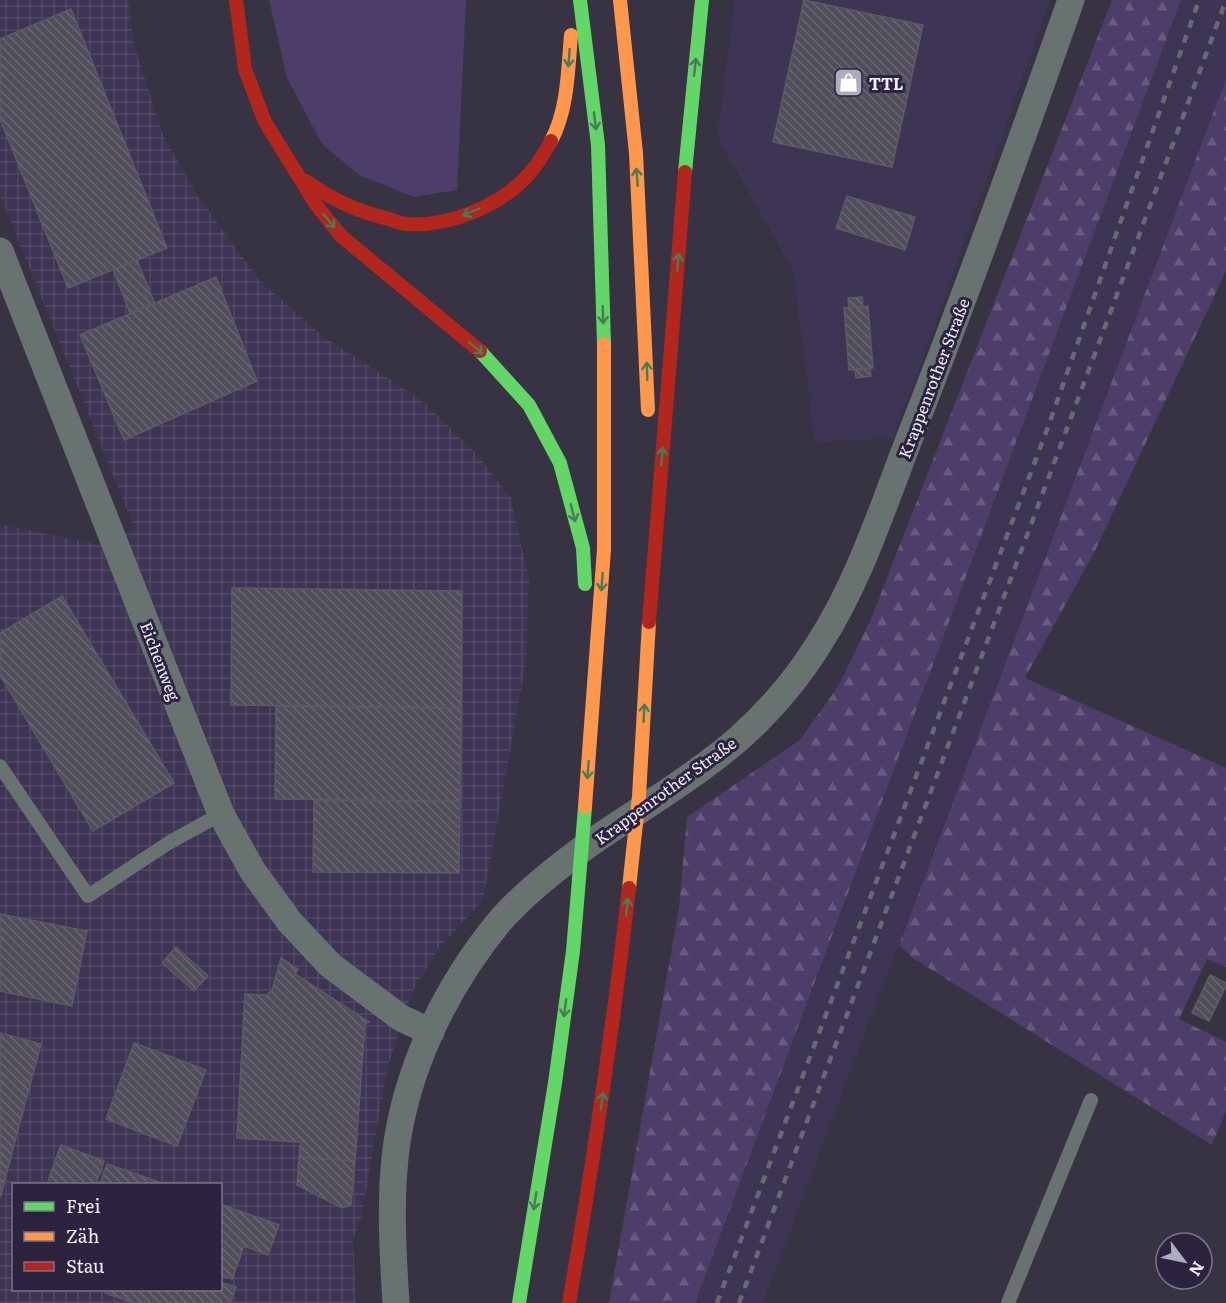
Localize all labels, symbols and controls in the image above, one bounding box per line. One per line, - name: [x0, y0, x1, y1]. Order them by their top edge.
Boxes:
- one-way arrow: [563, 48, 574, 68]
- one-way arrow: [690, 58, 701, 78]
- shop icon: TTL: [832, 67, 864, 99]
- place label: TTL: [869, 71, 903, 95]
- one-way arrow: [590, 110, 601, 130]
- one-way arrow: [632, 167, 643, 187]
- one-way arrow: [462, 207, 481, 218]
- one-way arrow: [322, 213, 335, 229]
- one-way arrow: [673, 252, 684, 272]
- street label: Krappenrother Straße: [891, 295, 975, 461]
- one-way arrow: [598, 305, 609, 325]
- one-way arrow: [468, 342, 484, 355]
- one-way arrow: [641, 362, 652, 382]
- one-way arrow: [657, 446, 668, 466]
- one-way arrow: [568, 503, 580, 522]
- one-way arrow: [596, 571, 607, 591]
- street label: Eichenweg: [135, 618, 187, 704]
- one-way arrow: [638, 704, 649, 724]
- street label: Krappenrother Straße: [589, 730, 741, 850]
- one-way arrow: [582, 759, 593, 779]
- one-way arrow: [621, 898, 632, 918]
- one-way arrow: [559, 998, 570, 1018]
- one-way arrow: [596, 1091, 607, 1111]
- legend: [12, 1183, 222, 1291]
- one-way arrow: [530, 1191, 541, 1211]
- text: Frei: [66, 1192, 100, 1219]
- text: Zäh: [66, 1222, 100, 1249]
- north arrow: [1154, 1231, 1214, 1291]
- text: Stau: [66, 1252, 104, 1279]
- text: N: [1184, 1257, 1211, 1282]

